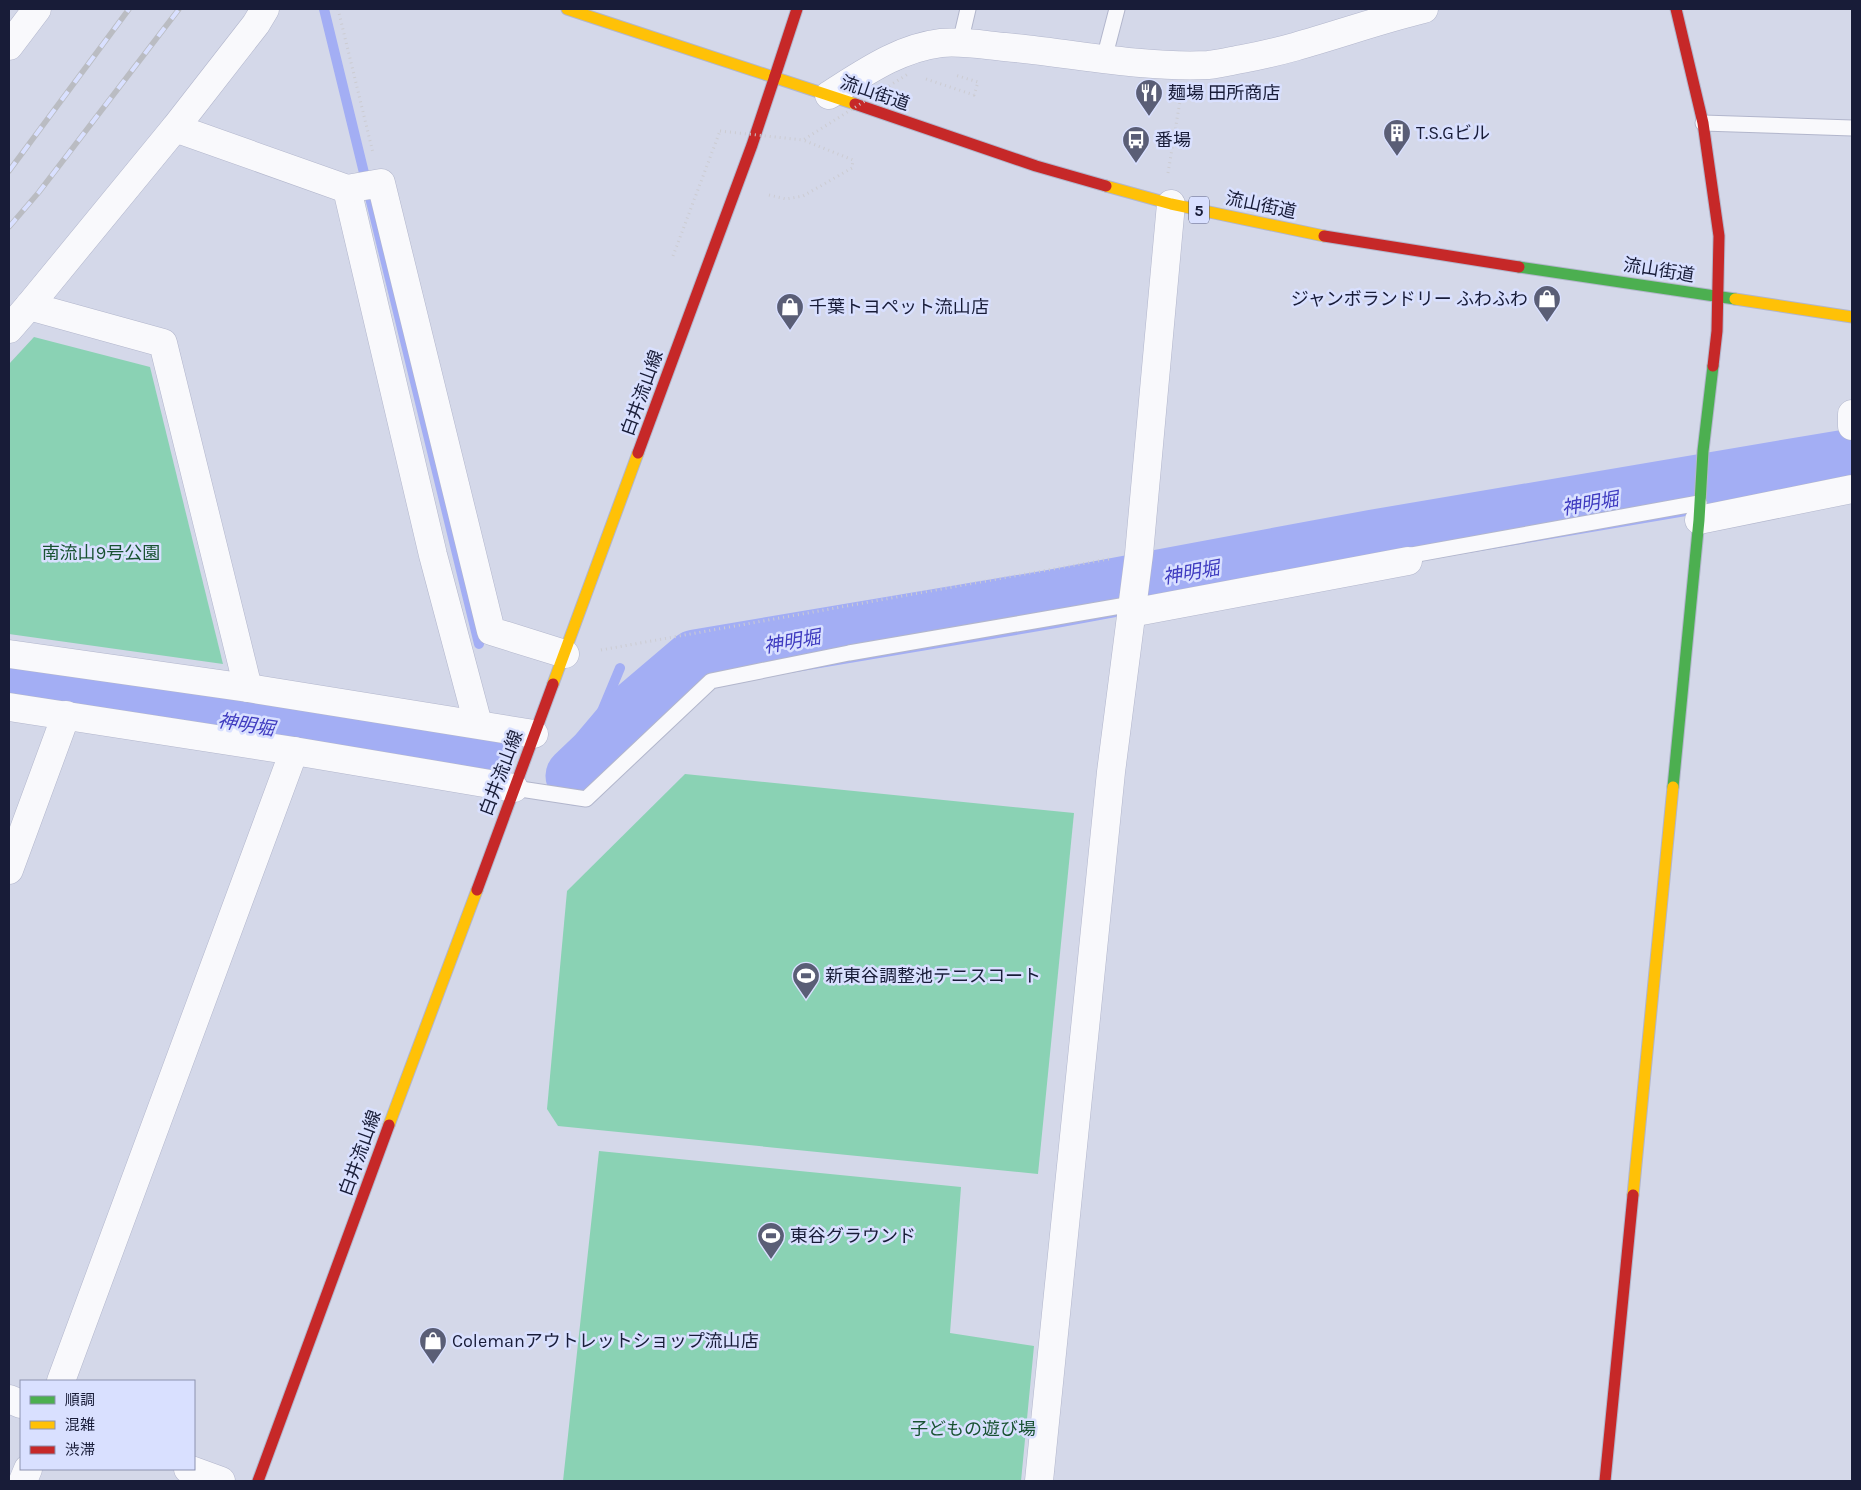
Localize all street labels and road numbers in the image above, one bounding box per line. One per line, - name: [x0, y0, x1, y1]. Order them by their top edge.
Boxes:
- street label: 流山街道: [837, 71, 913, 115]
- street label: 流山街道: [1223, 187, 1299, 223]
- road number: 5: [1189, 196, 1209, 224]
- street label: 流山街道: [1622, 254, 1696, 286]
- street label: 白井流山線: [616, 347, 668, 439]
- street label: 白井流山線: [475, 727, 527, 819]
- street label: 白井流山線: [334, 1107, 386, 1199]

